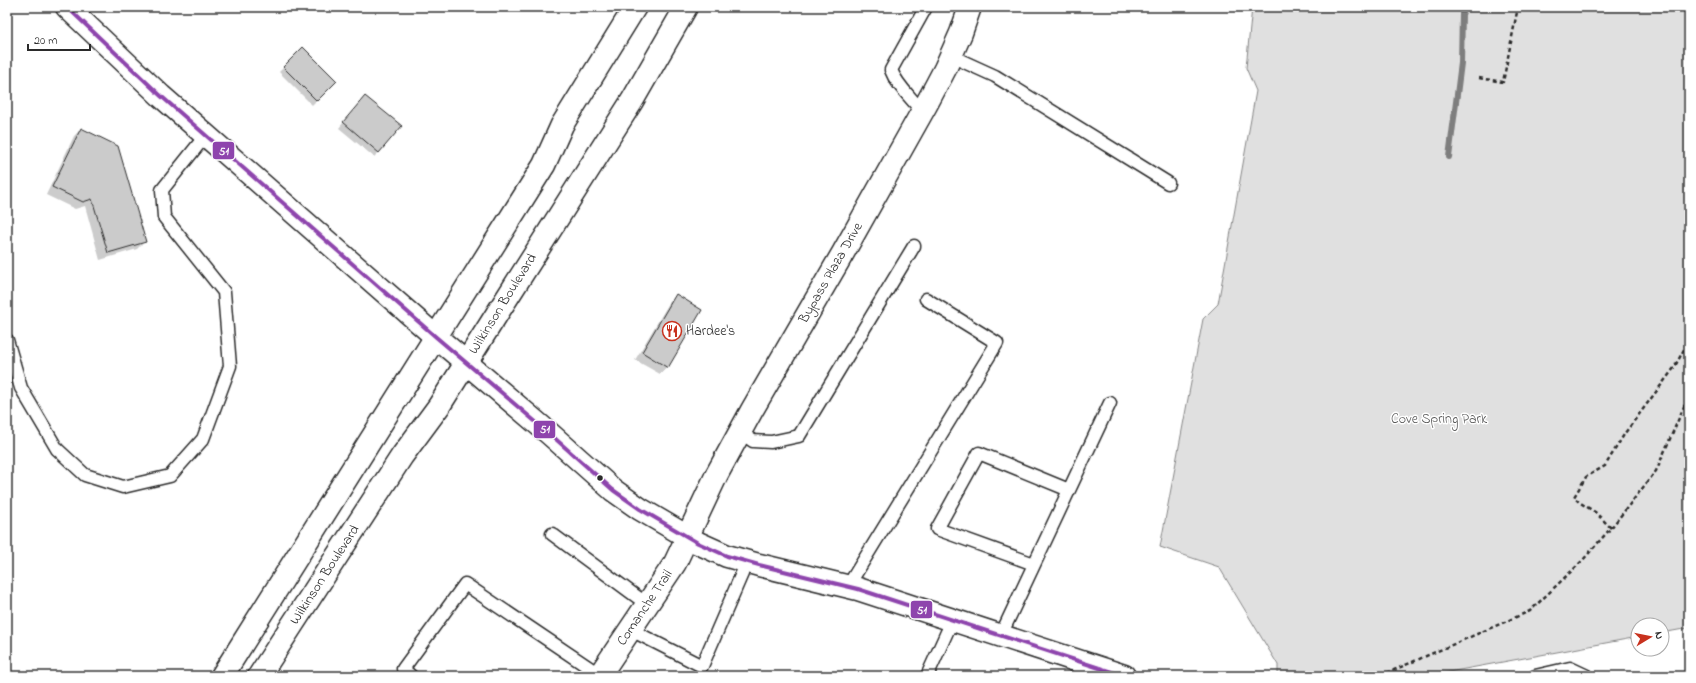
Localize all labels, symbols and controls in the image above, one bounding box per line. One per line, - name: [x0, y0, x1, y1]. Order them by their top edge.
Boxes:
- scale bar: [28, 26, 90, 52]
- text: 20 m: [34, 32, 57, 50]
- line badge: 51: [212, 141, 235, 160]
- text: 51: [219, 144, 229, 160]
- street label: Bypass Plaza Drive: [793, 218, 870, 329]
- street label: Wilkinson Boulevard: [464, 249, 543, 358]
- restaurant icon: Hardee's: [661, 320, 683, 342]
- place label: Hardee's: [686, 321, 735, 342]
- park label: Cove Spring Park: [1391, 409, 1488, 431]
- line badge: 51: [533, 420, 556, 439]
- text: 51: [540, 422, 550, 438]
- unlabelled marker: [595, 473, 605, 483]
- street label: Wilkinson Boulevard: [285, 521, 365, 629]
- street label: Comanche Trail: [612, 566, 678, 650]
- line badge: 51: [910, 600, 933, 619]
- text: 51: [917, 603, 927, 619]
- north arrow: [1630, 617, 1670, 657]
- text: N: [1650, 630, 1667, 640]

